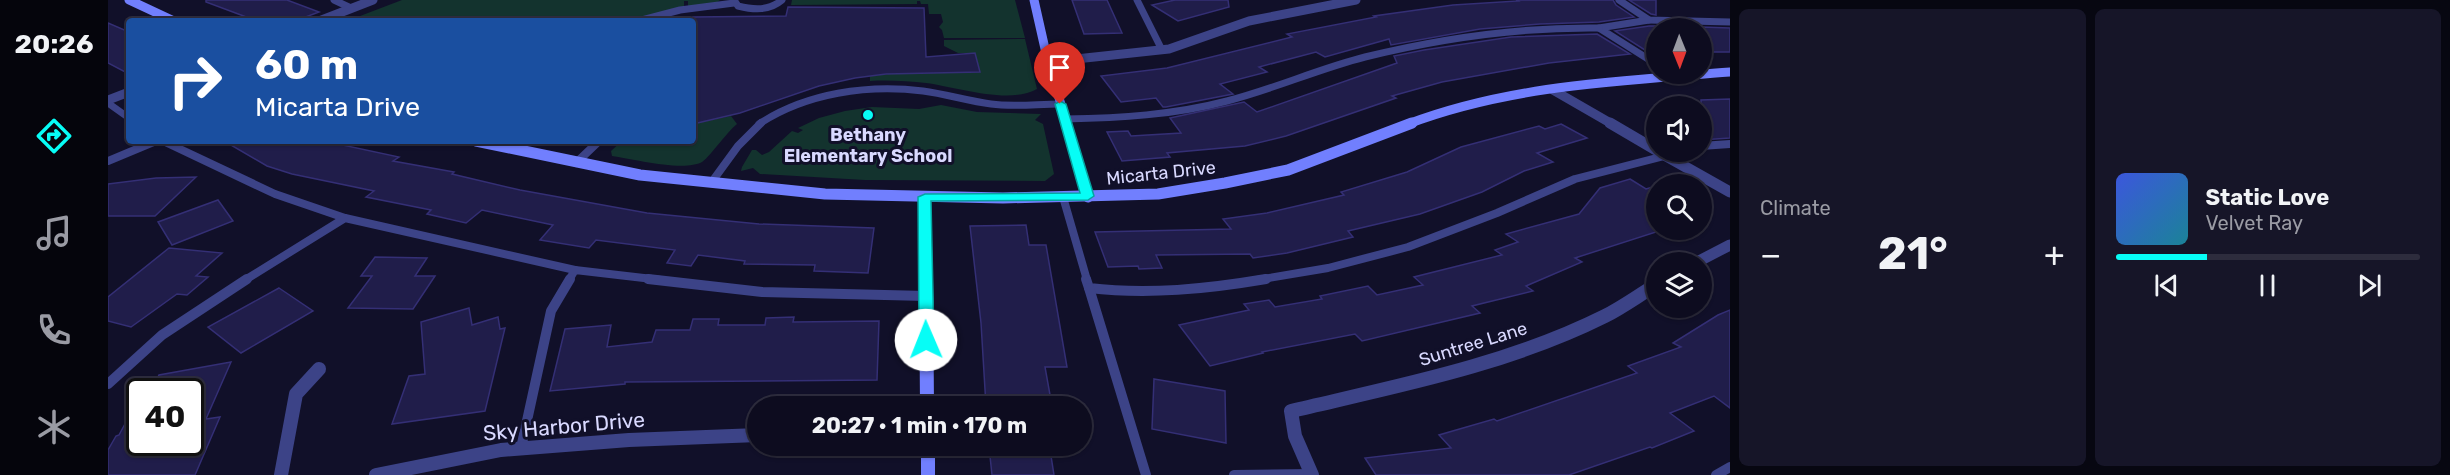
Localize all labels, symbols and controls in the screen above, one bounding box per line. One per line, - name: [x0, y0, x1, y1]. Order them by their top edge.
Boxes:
- north arrow: [1646, 18, 1712, 84]
- map controls: [1646, 18, 1712, 318]
- text: 20:26: [15, 28, 93, 60]
- text: 60 m: [255, 40, 358, 90]
- icon: right: [156, 42, 234, 120]
- pin: [1034, 42, 1085, 104]
- icon: arrive: [1043, 51, 1076, 84]
- text: Micarta Drive: [255, 91, 420, 123]
- button: sound: [1646, 96, 1712, 162]
- marker: Bethany Elementary School: [861, 108, 875, 122]
- icon: directions: [33, 115, 75, 157]
- place label: Bethany Elementary School: [784, 124, 952, 167]
- street label: Micarta Drive: [1105, 156, 1217, 190]
- button: search: [1646, 174, 1712, 240]
- text: Static Love: [2206, 184, 2329, 211]
- text: Climate: [1760, 196, 1831, 220]
- text: Velvet Ray: [2206, 211, 2303, 235]
- icon: music: [33, 212, 75, 254]
- text: 21°: [1878, 227, 1948, 280]
- text: −: [1760, 235, 1781, 274]
- text: +: [2044, 235, 2064, 274]
- button: layers: [1646, 252, 1712, 318]
- icon: previous: [2150, 269, 2183, 302]
- icon: pause: [2251, 269, 2284, 302]
- icon: next: [2353, 269, 2386, 302]
- position arrow: [894, 308, 958, 372]
- icon: phone: [33, 309, 75, 351]
- street label: Suntree Lane: [1416, 317, 1530, 371]
- speed limit sign: 40: [126, 378, 204, 456]
- icon: climate: [33, 406, 75, 448]
- street label: Sky Harbor Drive: [482, 406, 646, 446]
- text: 20:27 · 1 min · 170 m: [812, 412, 1027, 439]

